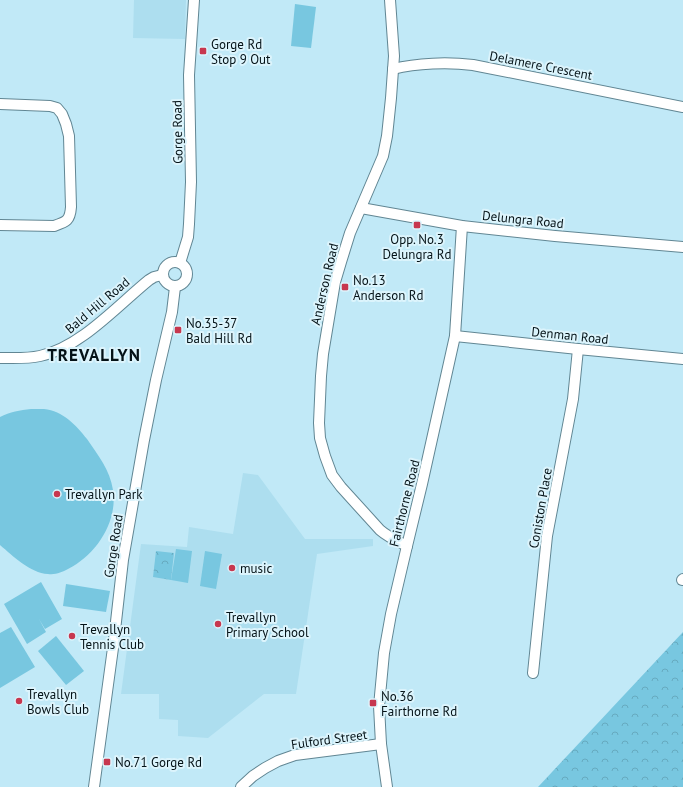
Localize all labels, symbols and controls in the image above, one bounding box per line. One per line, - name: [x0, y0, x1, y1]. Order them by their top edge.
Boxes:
- place label: Gorge Rd Stop 9 Out: [211, 36, 271, 68]
- marker: Gorge Rd Stop 9 Out: [198, 46, 208, 56]
- street label: Delamere Crescent: [488, 47, 594, 84]
- street label: Gorge Road: [168, 100, 187, 164]
- street label: Delungra Road: [481, 207, 565, 232]
- marker: Opp. No.3 Delungra Rd: [412, 220, 422, 230]
- place label: Opp. No.3 Delungra Rd: [382, 231, 452, 263]
- street label: Anderson Road: [307, 242, 342, 327]
- place label: No.13 Anderson Rd: [353, 272, 424, 304]
- street label: Bald Hill Road: [62, 273, 133, 337]
- marker: No.13 Anderson Rd: [340, 282, 350, 292]
- place label: No.35-37 Bald Hill Rd: [186, 315, 252, 347]
- street label: Denman Road: [531, 323, 609, 348]
- marker: No.35-37 Bald Hill Rd: [173, 325, 183, 335]
- district label: TREVALLYN: [47, 344, 141, 366]
- street label: Fairthorne Road: [385, 458, 424, 548]
- street label: Coniston Place: [525, 466, 556, 550]
- place label: Trevallyn Park: [65, 486, 143, 503]
- marker: Trevallyn Park: [52, 489, 62, 499]
- street label: Gorge Road: [100, 513, 127, 579]
- place label: music: [240, 560, 273, 577]
- marker: music: [227, 563, 237, 573]
- place label: Trevallyn Primary School: [226, 609, 309, 641]
- marker: Trevallyn Primary School: [213, 619, 223, 629]
- place label: Trevallyn Tennis Club: [80, 621, 144, 653]
- marker: Trevallyn Tennis Club: [67, 631, 77, 641]
- place label: Trevallyn Bowls Club: [27, 686, 89, 718]
- place label: No.36 Fairthorne Rd: [381, 688, 457, 720]
- marker: Trevallyn Bowls Club: [14, 696, 24, 706]
- marker: No.36 Fairthorne Rd: [368, 698, 378, 708]
- street label: Fulford Street: [290, 726, 369, 753]
- place label: No.71 Gorge Rd: [115, 754, 202, 771]
- marker: No.71 Gorge Rd: [102, 757, 112, 767]

